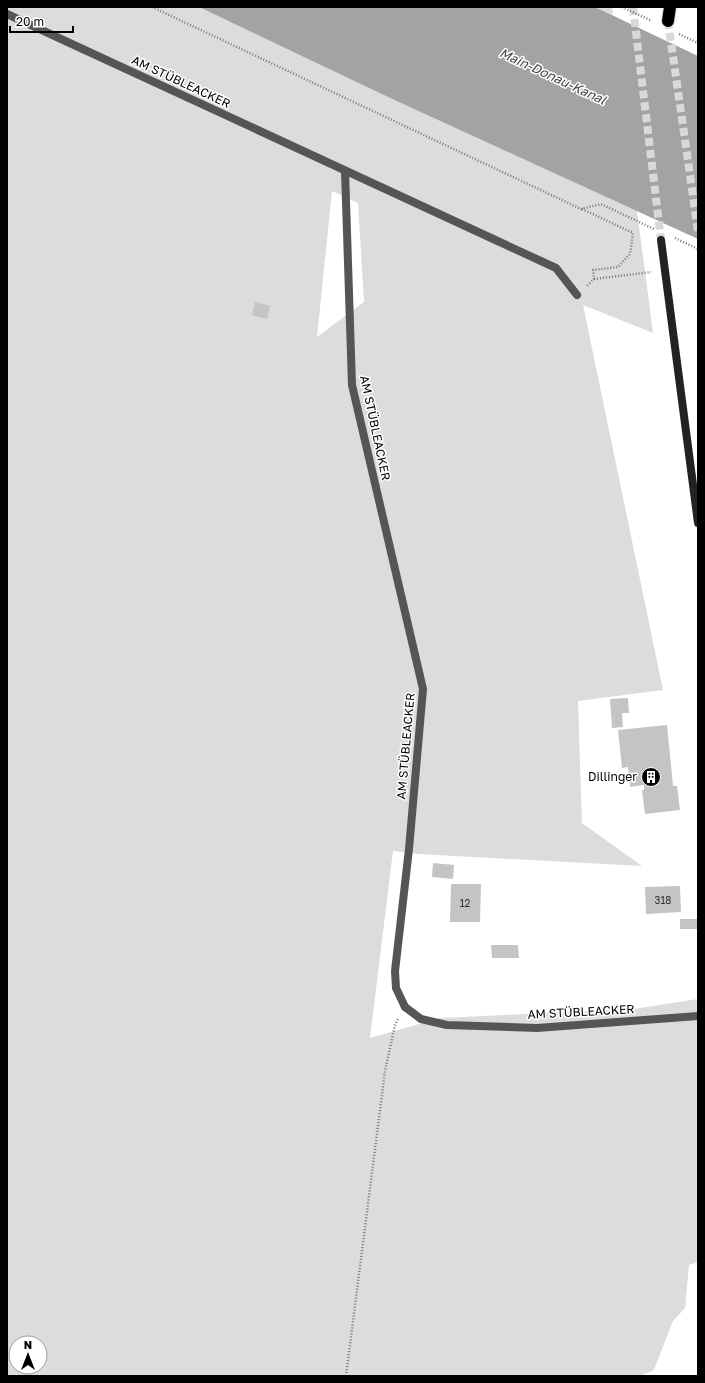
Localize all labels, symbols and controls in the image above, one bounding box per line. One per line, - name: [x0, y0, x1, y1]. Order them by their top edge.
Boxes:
- scale bar: [10, 8, 73, 34]
- text: 20 m: [16, 14, 44, 29]
- water label: Main-Donau-Kanal: [497, 44, 610, 108]
- street label: AM STÜBLEACKER: [130, 52, 233, 111]
- street label: AM STÜBLEACKER: [357, 374, 394, 482]
- street label: AM STÜBLEACKER: [393, 692, 418, 800]
- building icon: Dillinger: [640, 766, 662, 788]
- place label: Dillinger: [588, 769, 637, 784]
- house number: 318: [655, 894, 671, 906]
- house number: 12: [460, 897, 471, 909]
- street label: AM STÜBLEACKER: [527, 1001, 635, 1022]
- north arrow: [8, 1335, 48, 1375]
- text: N: [24, 1338, 32, 1351]

